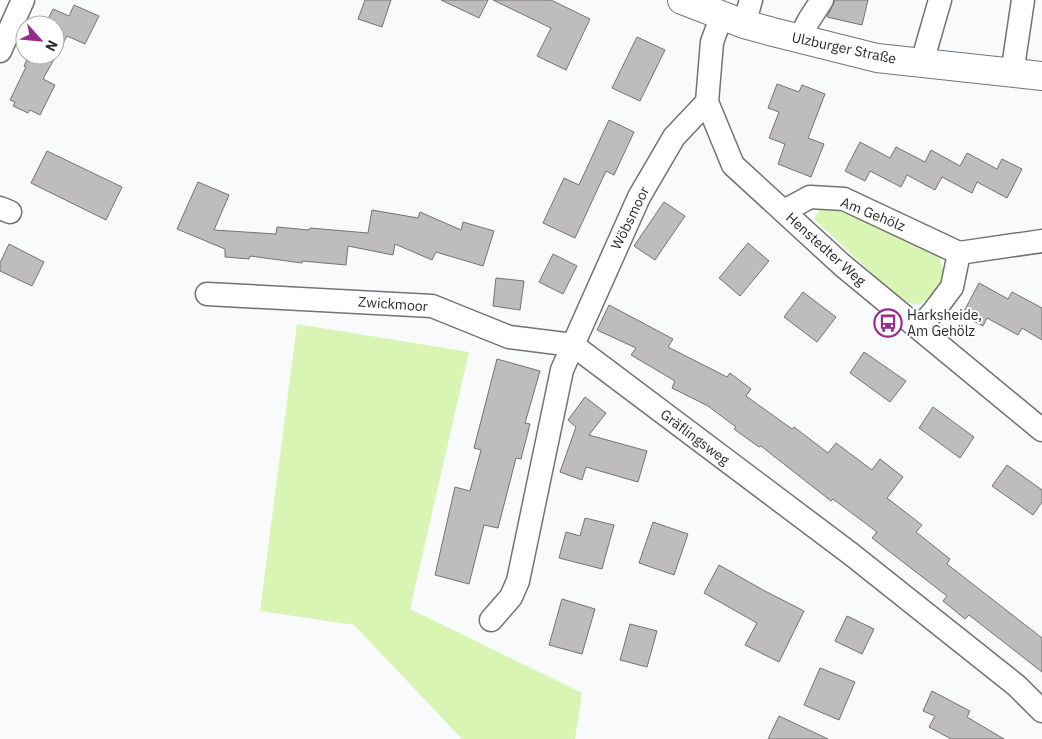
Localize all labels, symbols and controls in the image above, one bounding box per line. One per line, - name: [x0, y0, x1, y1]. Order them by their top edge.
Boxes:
- north arrow: [15, 15, 65, 65]
- street label: Ulzburger Straße: [790, 28, 898, 68]
- text: N: [41, 37, 62, 55]
- street label: Wöbsmoor: [607, 183, 653, 253]
- street label: Am Gehölz: [838, 193, 908, 235]
- street label: Henstedter Weg: [782, 208, 870, 290]
- street label: Zwickmoor: [358, 293, 428, 315]
- place label: Harksheide, Am Gehölz: [907, 306, 982, 340]
- bus stop icon: Harksheide, Am Gehölz: [873, 308, 903, 338]
- street label: Gräflingsweg: [657, 405, 734, 469]

